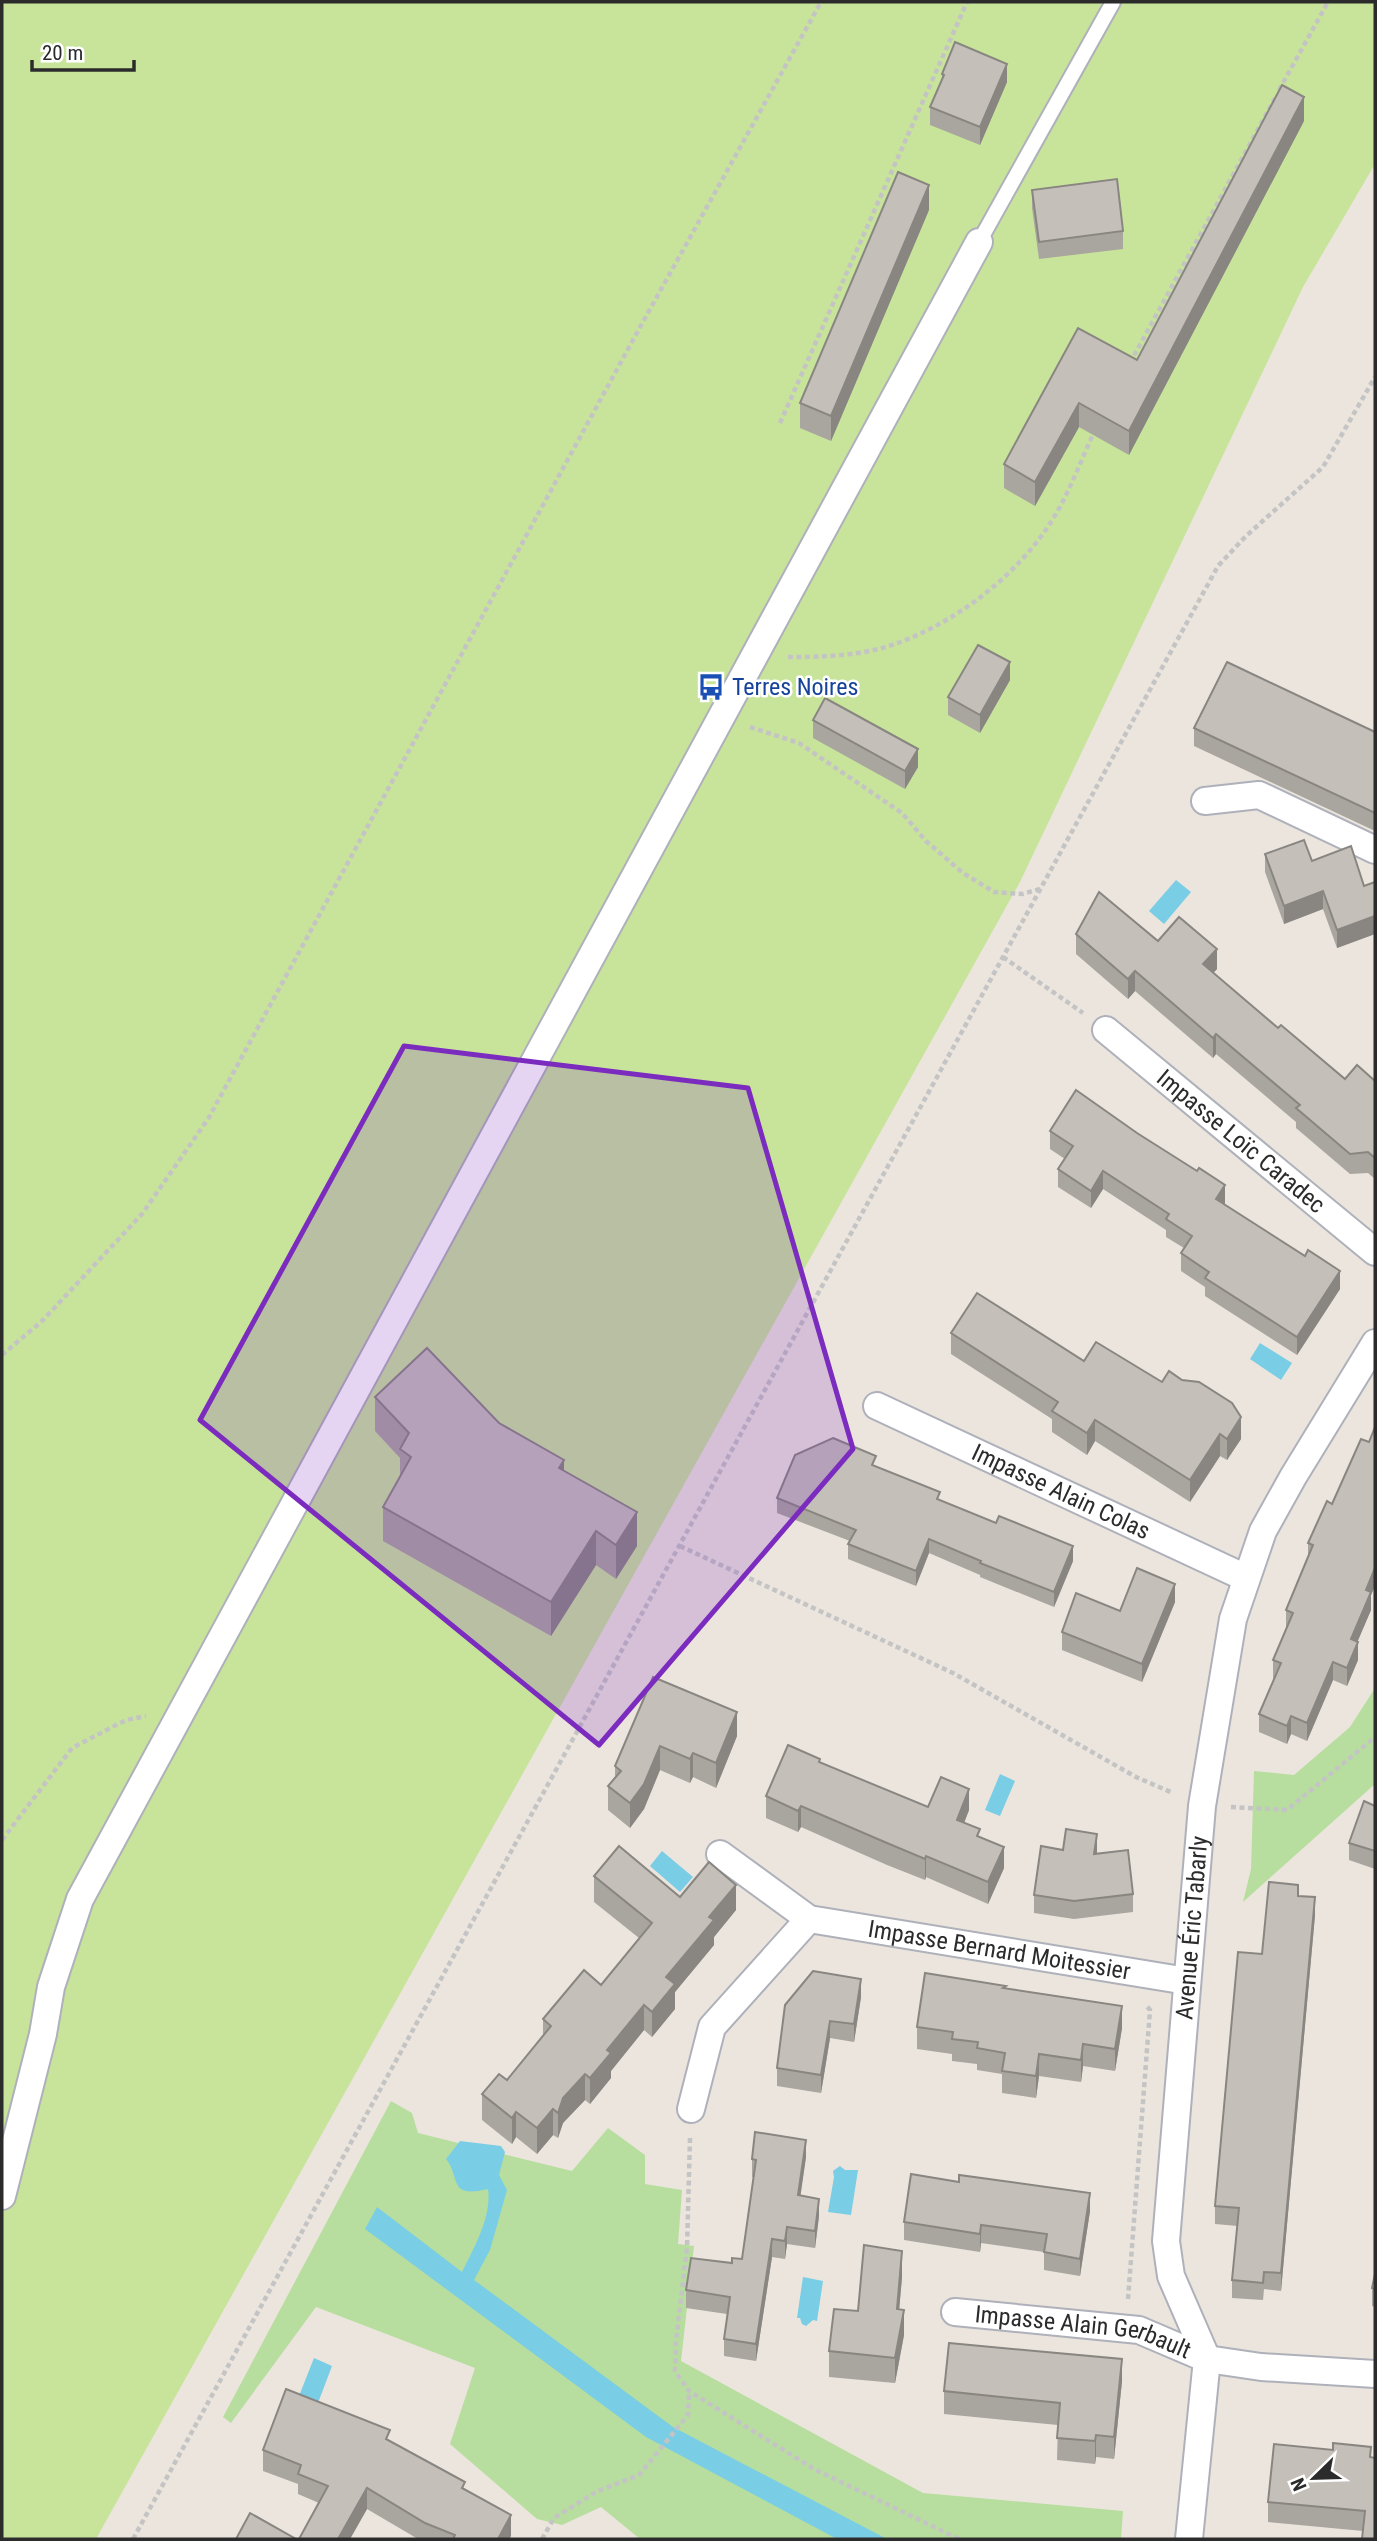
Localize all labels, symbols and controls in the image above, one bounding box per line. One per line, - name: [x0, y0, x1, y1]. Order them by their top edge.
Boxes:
- scale bar: [32, 28, 133, 72]
- text: 20 m: [42, 41, 83, 65]
- bus stop icon: Terres Noires: [696, 672, 726, 702]
- place label: Terres Noires: [732, 673, 858, 701]
- street label: Impasse Loïc Caradec: [1151, 1064, 1331, 1219]
- street label: Impasse Alain Colas: [968, 1438, 1154, 1545]
- street label: Avenue Éric Tabarly: [1170, 1835, 1213, 2021]
- street label: Impasse Bernard Moitessier: [866, 1915, 1132, 1986]
- street label: Impasse Alain Gerbault: [974, 2300, 1195, 2364]
- north arrow: [1279, 2443, 1349, 2513]
- text: N: [1286, 2475, 1312, 2494]

